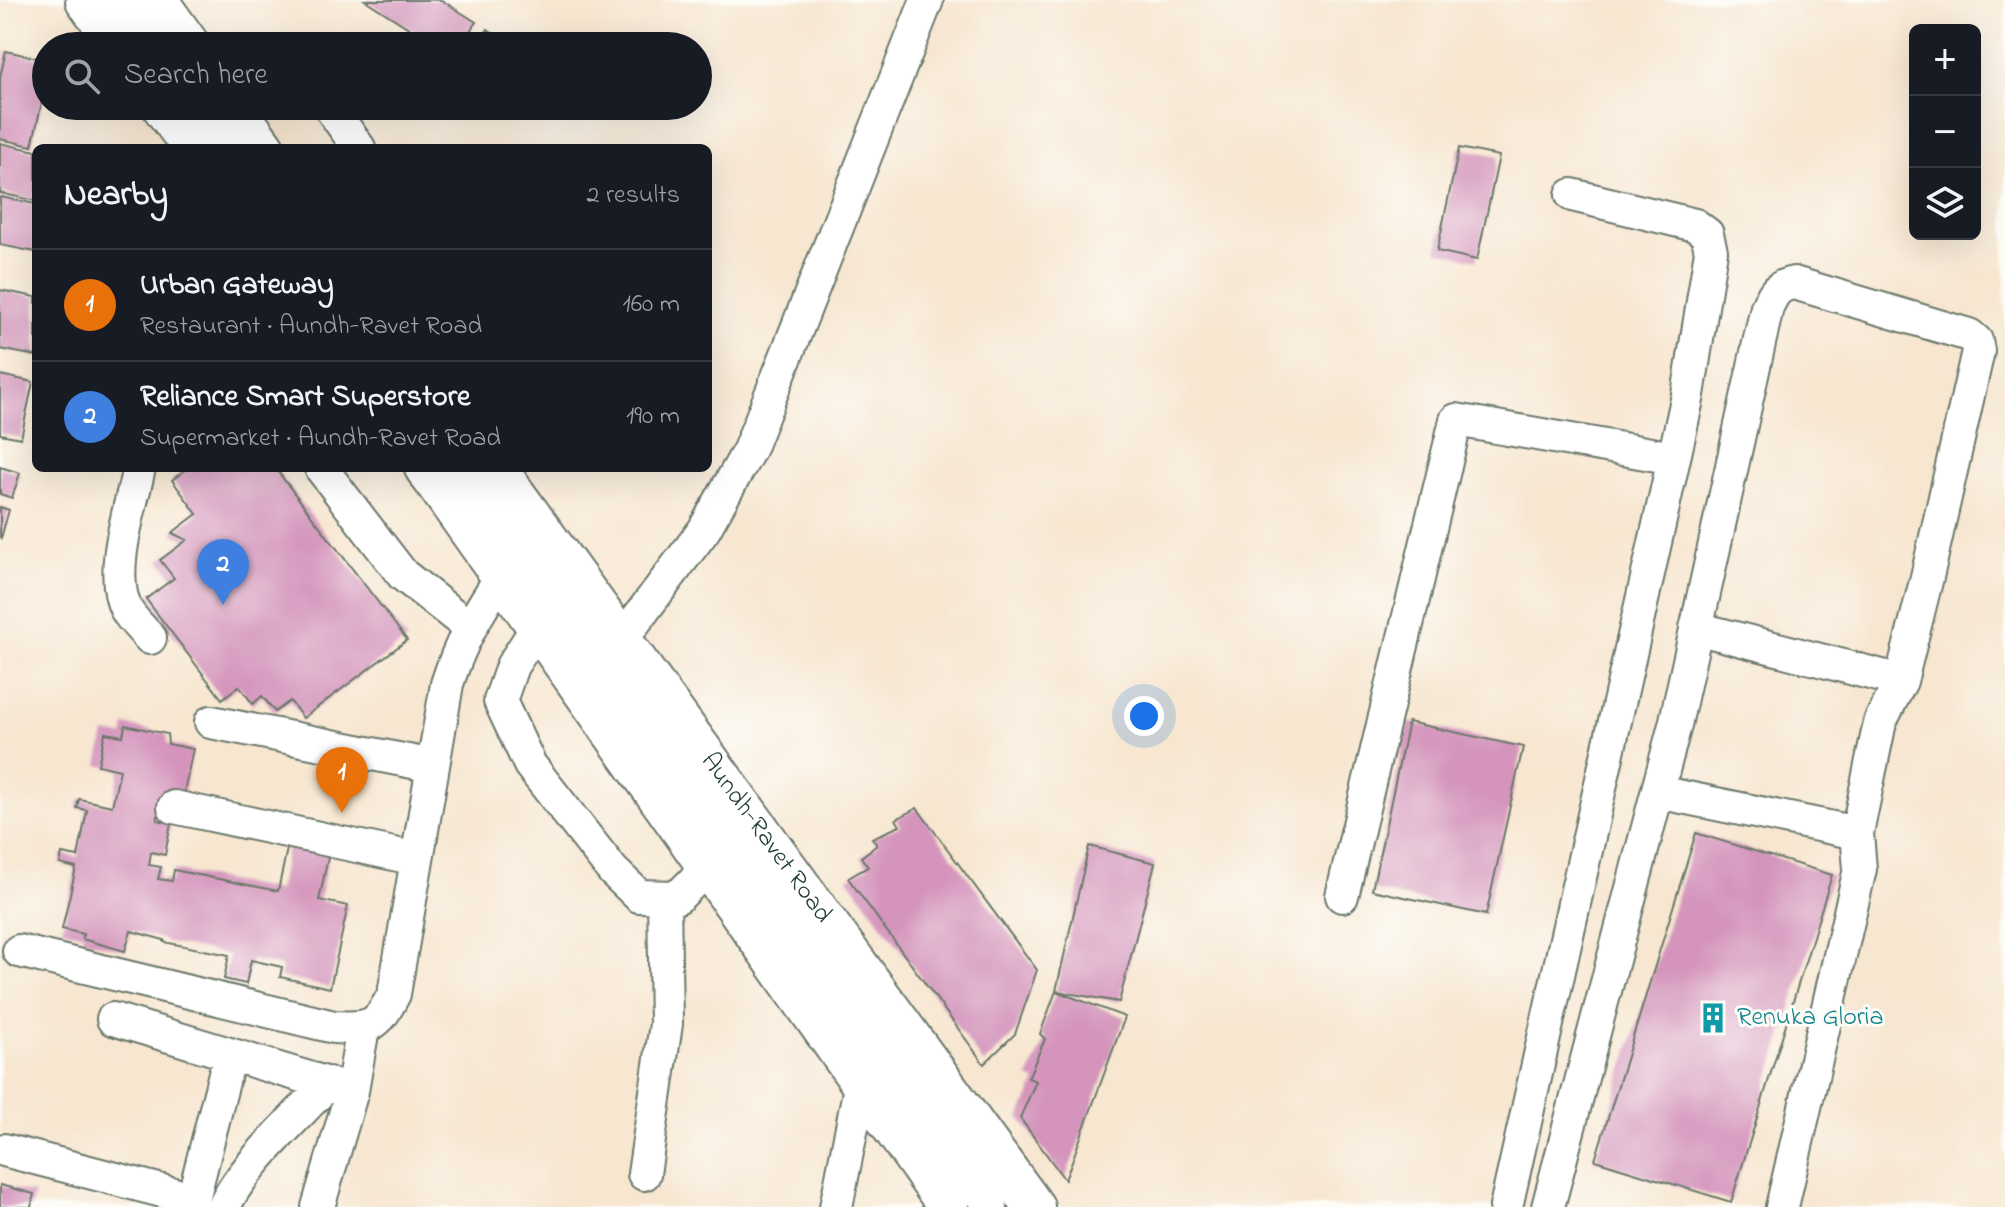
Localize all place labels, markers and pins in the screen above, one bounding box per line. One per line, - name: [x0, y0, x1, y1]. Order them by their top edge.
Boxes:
- pin: 2: [197, 539, 249, 605]
- pin: 1: [316, 747, 368, 813]
- place label: Renuka Gloria: [1737, 999, 1884, 1037]
- building icon: Renuka Gloria: [1696, 1001, 1730, 1035]

